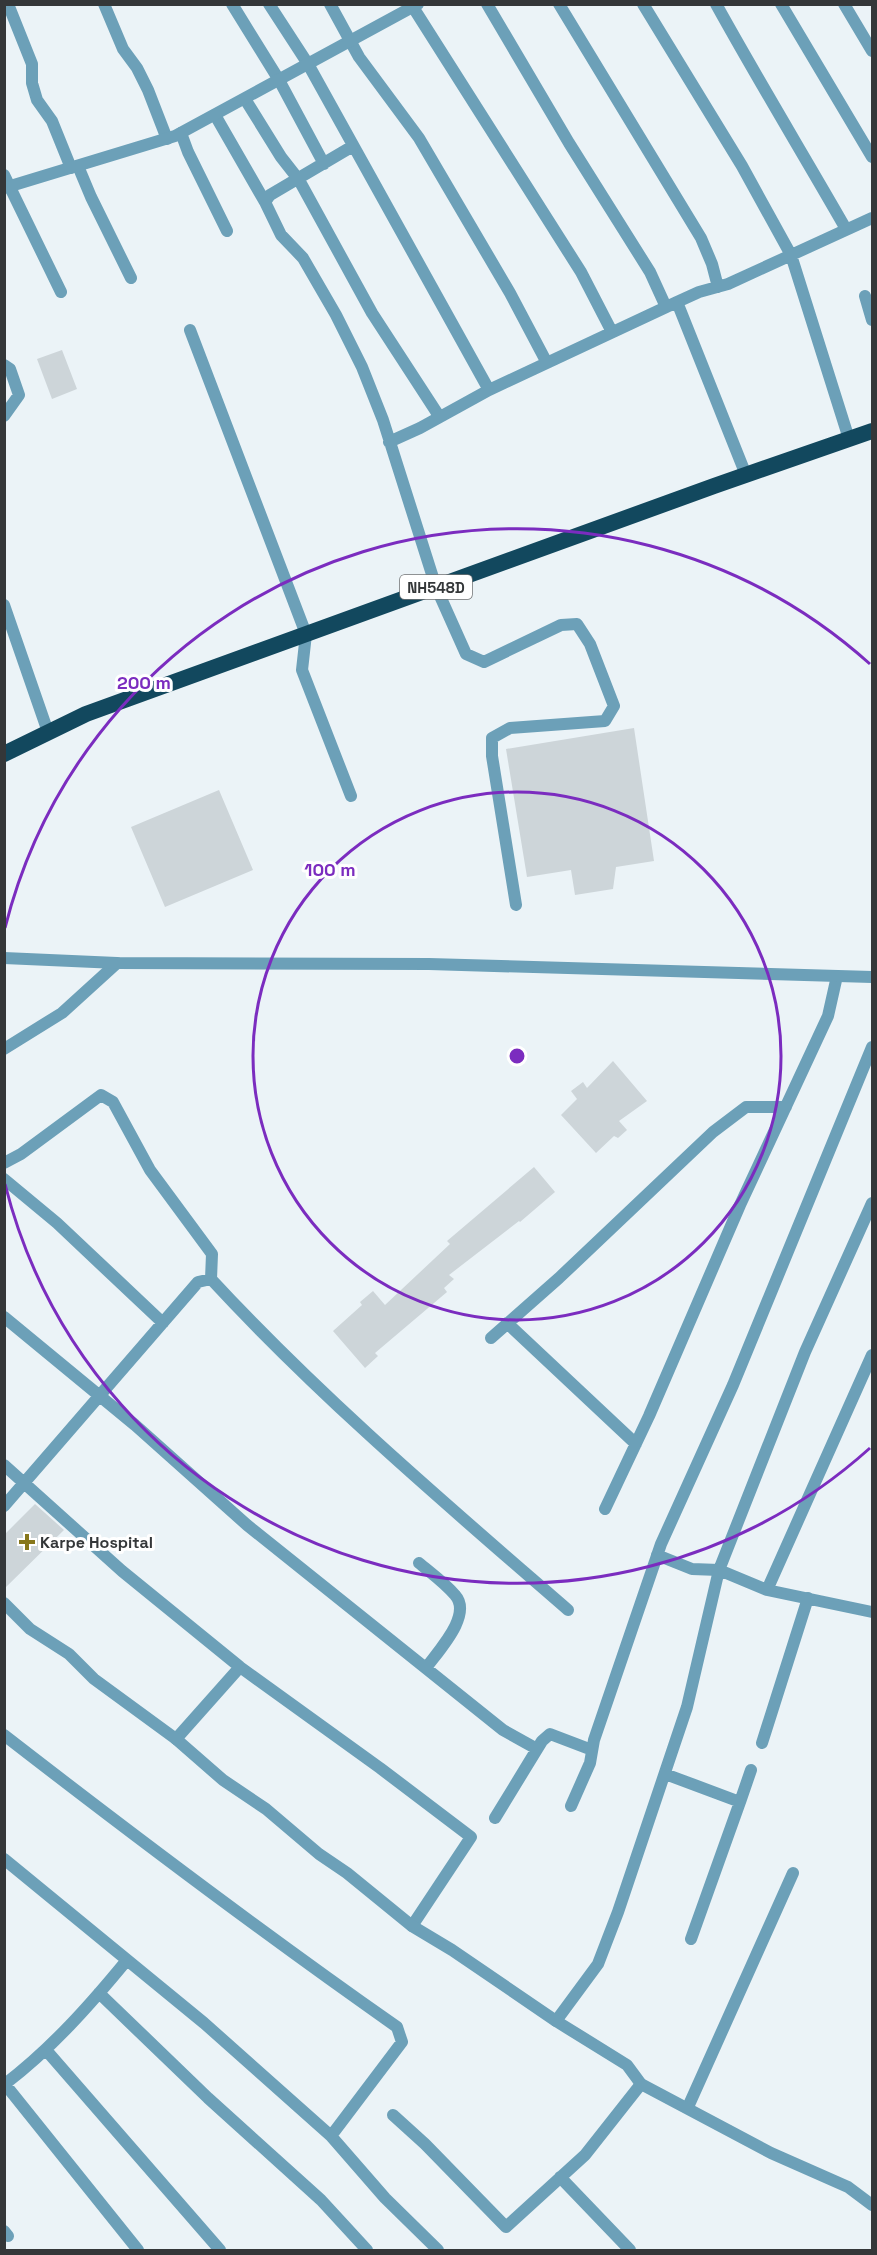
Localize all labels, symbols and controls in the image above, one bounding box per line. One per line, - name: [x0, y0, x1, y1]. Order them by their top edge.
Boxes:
- road number: NH548D: [400, 575, 472, 599]
- text: 200 m: [117, 671, 171, 694]
- text: 100 m: [304, 858, 356, 881]
- centre of rings: [507, 1046, 527, 1066]
- place label: Karpe Hospital: [40, 1532, 153, 1553]
- marker: Karpe Hospital: [18, 1533, 36, 1551]

